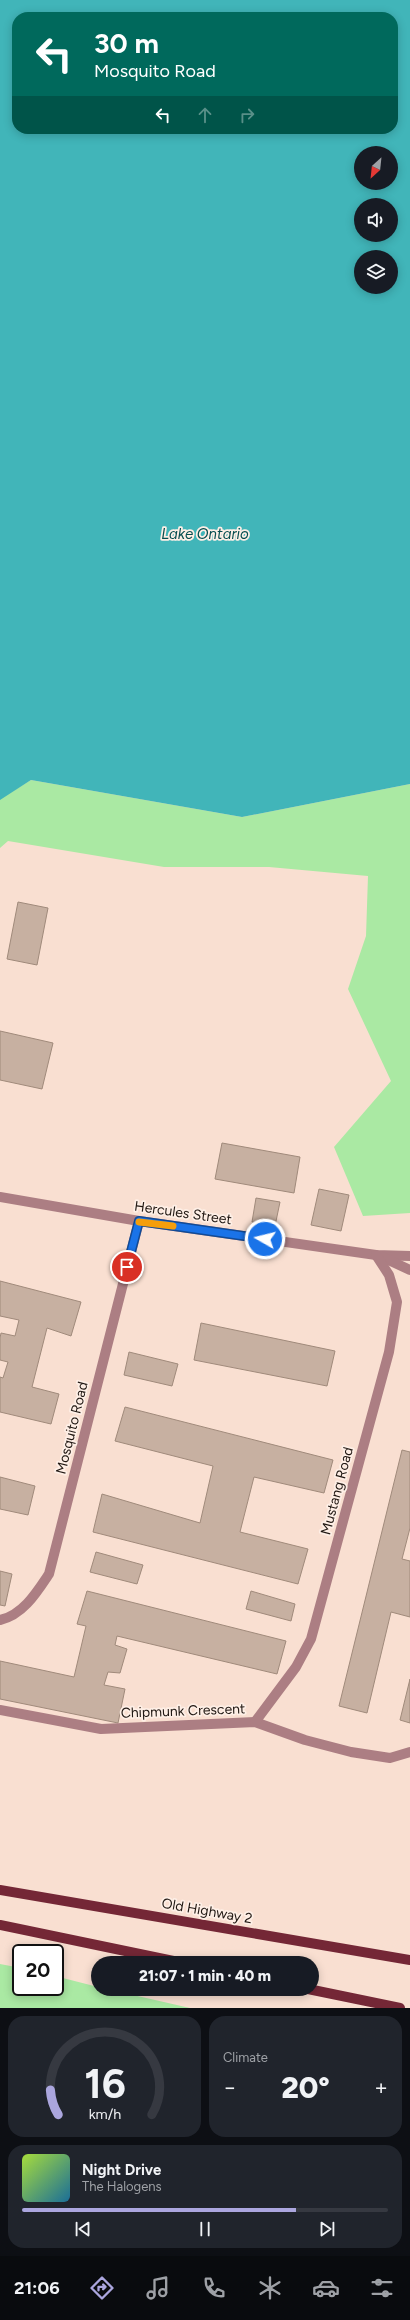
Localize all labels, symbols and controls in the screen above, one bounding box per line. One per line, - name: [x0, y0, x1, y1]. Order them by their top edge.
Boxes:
- text: 30 m: [94, 26, 159, 60]
- icon: left: [28, 28, 80, 80]
- text: Mosquito Road: [94, 60, 216, 82]
- icon: left: [152, 104, 174, 126]
- icon: ahead: [194, 104, 216, 126]
- icon: right: [236, 104, 258, 126]
- north arrow: [354, 146, 398, 190]
- map controls: [354, 146, 398, 294]
- button: sound: [354, 198, 398, 242]
- button: layers: [354, 250, 398, 294]
- water label: Lake Ontario: [161, 525, 249, 543]
- street label: Hercules Street: [133, 1198, 233, 1228]
- position arrow: [244, 1218, 286, 1260]
- pin: [110, 1250, 144, 1284]
- icon: arrive: [116, 1256, 138, 1278]
- street label: Mosquito Road: [52, 1380, 92, 1476]
- street label: Mustang Road: [317, 1445, 357, 1537]
- street label: Chipmunk Crescent: [120, 1700, 246, 1722]
- street label: Old Highway 2: [160, 1895, 254, 1927]
- speed limit sign: 20: [12, 1944, 64, 1996]
- text: 21:07 · 1 min · 40 m: [139, 1967, 271, 1985]
- text: Climate: [223, 2050, 268, 2065]
- text: 16: [84, 2057, 125, 2107]
- text: 20°: [281, 2069, 330, 2106]
- text: −: [223, 2074, 237, 2101]
- text: +: [374, 2074, 388, 2101]
- text: km/h: [88, 2104, 121, 2122]
- text: Night Drive: [82, 2161, 161, 2179]
- text: The Halogens: [82, 2179, 162, 2194]
- icon: previous: [72, 2218, 94, 2240]
- icon: pause: [194, 2218, 216, 2240]
- icon: next: [316, 2218, 338, 2240]
- icon: directions: [88, 2274, 116, 2302]
- icon: music: [144, 2274, 172, 2302]
- icon: phone: [200, 2274, 228, 2302]
- icon: climate: [256, 2274, 284, 2302]
- icon: car: [312, 2274, 340, 2302]
- icon: filters: [368, 2274, 396, 2302]
- text: 21:06: [14, 2277, 60, 2299]

